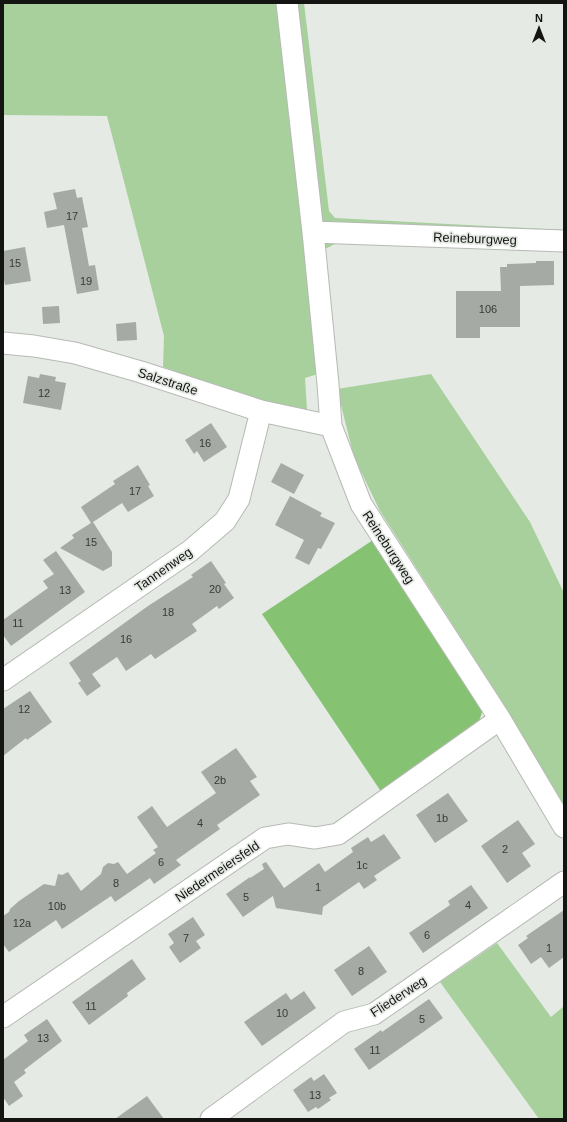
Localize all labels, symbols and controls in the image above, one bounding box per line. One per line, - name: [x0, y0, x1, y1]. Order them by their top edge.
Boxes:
- north arrow: [519, 8, 559, 48]
- text: N: [535, 12, 543, 24]
- house number: 17: [66, 210, 78, 222]
- street label: Reineburgweg: [433, 230, 517, 247]
- house number: 15: [9, 257, 21, 269]
- house number: 19: [80, 275, 92, 287]
- house number: 106: [479, 303, 497, 315]
- street label: Salzstraße: [136, 365, 200, 398]
- house number: 12: [38, 387, 50, 399]
- house number: 16: [199, 437, 211, 449]
- house number: 17: [129, 485, 141, 497]
- street label: Reineburgweg: [359, 508, 418, 587]
- house number: 15: [85, 536, 97, 548]
- street label: Tannenweg: [132, 544, 195, 595]
- house number: 20: [209, 583, 221, 595]
- house number: 13: [59, 584, 71, 596]
- house number: 18: [162, 606, 174, 618]
- house number: 11: [12, 617, 24, 629]
- house number: 16: [120, 633, 132, 645]
- house number: 12: [18, 703, 30, 715]
- house number: 2b: [214, 774, 226, 786]
- house number: 1b: [436, 812, 448, 824]
- house number: 4: [197, 817, 203, 829]
- street label: Niedermeiersfeld: [172, 838, 262, 905]
- house number: 2: [502, 843, 508, 855]
- house number: 6: [158, 856, 164, 868]
- house number: 1c: [356, 859, 368, 871]
- house number: 8: [113, 877, 119, 889]
- house number: 1: [315, 881, 321, 893]
- house number: 5: [243, 891, 249, 903]
- house number: 4: [465, 899, 471, 911]
- house number: 10b: [48, 900, 66, 912]
- house number: 12a: [13, 917, 32, 929]
- house number: 6: [424, 929, 430, 941]
- house number: 7: [183, 932, 189, 944]
- house number: 1: [546, 942, 552, 954]
- house number: 8: [358, 965, 364, 977]
- street label: Fliederweg: [368, 973, 429, 1020]
- house number: 11: [85, 1000, 97, 1012]
- house number: 10: [276, 1007, 288, 1019]
- house number: 5: [419, 1013, 425, 1025]
- house number: 13: [37, 1032, 49, 1044]
- house number: 11: [369, 1044, 381, 1056]
- house number: 13: [309, 1089, 321, 1101]

